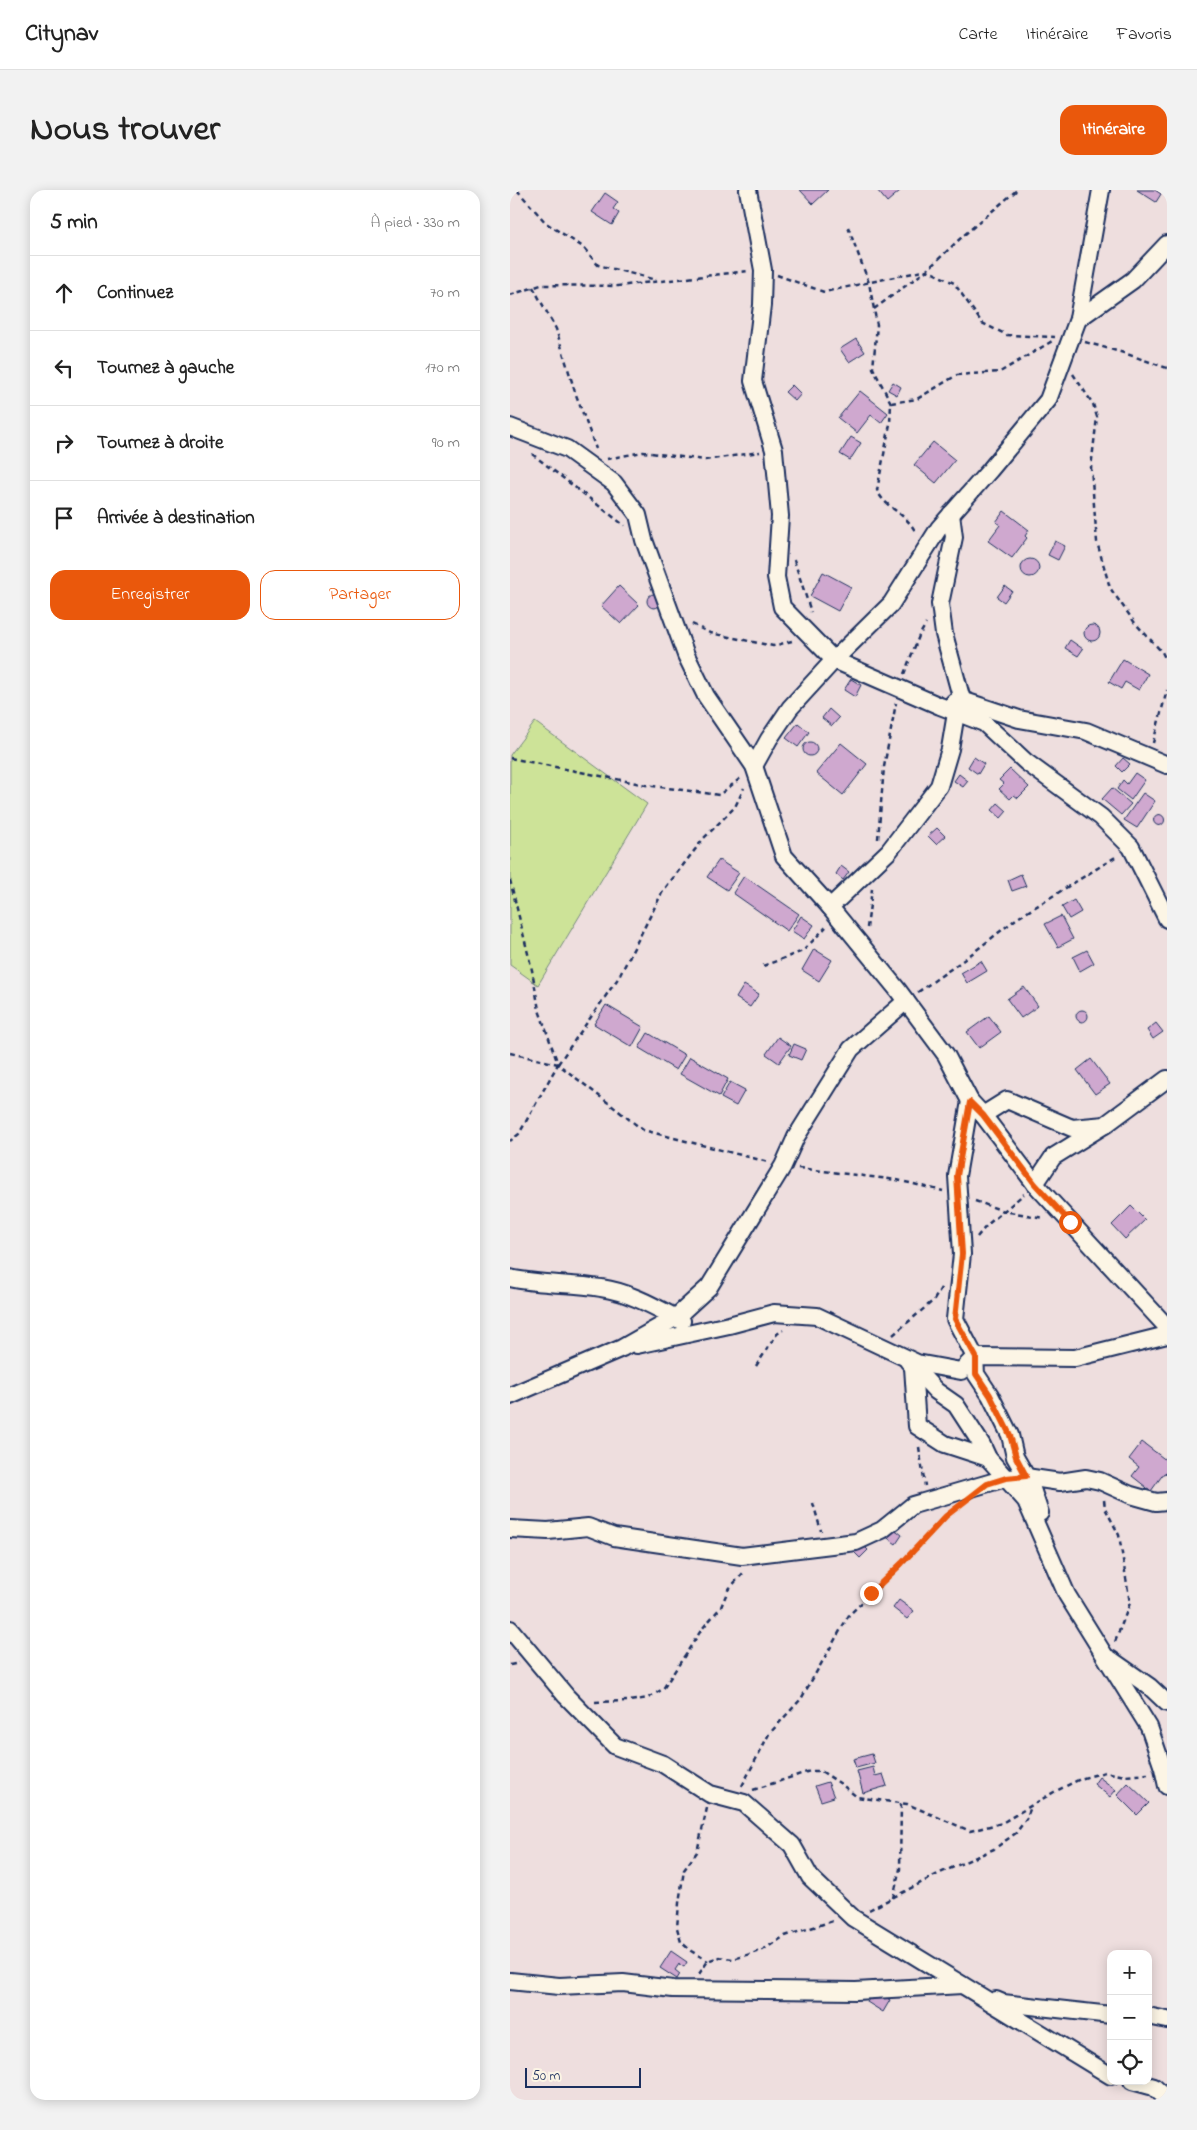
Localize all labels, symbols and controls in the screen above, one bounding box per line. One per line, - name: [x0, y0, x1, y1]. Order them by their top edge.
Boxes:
- text: Citynav: [25, 17, 98, 52]
- text: Carte: [958, 22, 998, 48]
- text: Itinéraire: [1026, 22, 1088, 48]
- text: Favoris: [1116, 22, 1172, 48]
- text: Nous trouver: [30, 105, 220, 156]
- button: Itinéraire: [1060, 105, 1167, 155]
- text: 5 min: [50, 208, 98, 238]
- text: À pied · 330 m: [370, 211, 460, 235]
- icon: ahead: [50, 279, 78, 307]
- text: Continuez: [97, 280, 173, 307]
- text: 70 m: [430, 281, 460, 305]
- icon: left: [50, 354, 78, 382]
- text: Tournez à gauche: [97, 355, 234, 382]
- text: 170 m: [425, 356, 460, 380]
- icon: right: [50, 429, 78, 457]
- text: Tournez à droite: [97, 430, 223, 457]
- text: 90 m: [432, 431, 460, 455]
- icon: arrive: [50, 504, 78, 532]
- text: Arrivée à destination: [97, 505, 255, 532]
- button: Enregistrer: [50, 570, 250, 620]
- button: Partager: [260, 570, 460, 620]
- route start: [1059, 1211, 1082, 1234]
- route end: [860, 1582, 883, 1605]
- map controls: [1107, 1950, 1152, 2085]
- button: +: [1107, 1950, 1152, 1995]
- button: −: [1107, 1995, 1152, 2040]
- button: locate: [1107, 2040, 1152, 2085]
- scale bar: [525, 2065, 641, 2088]
- text: 50 m: [532, 2066, 560, 2087]

